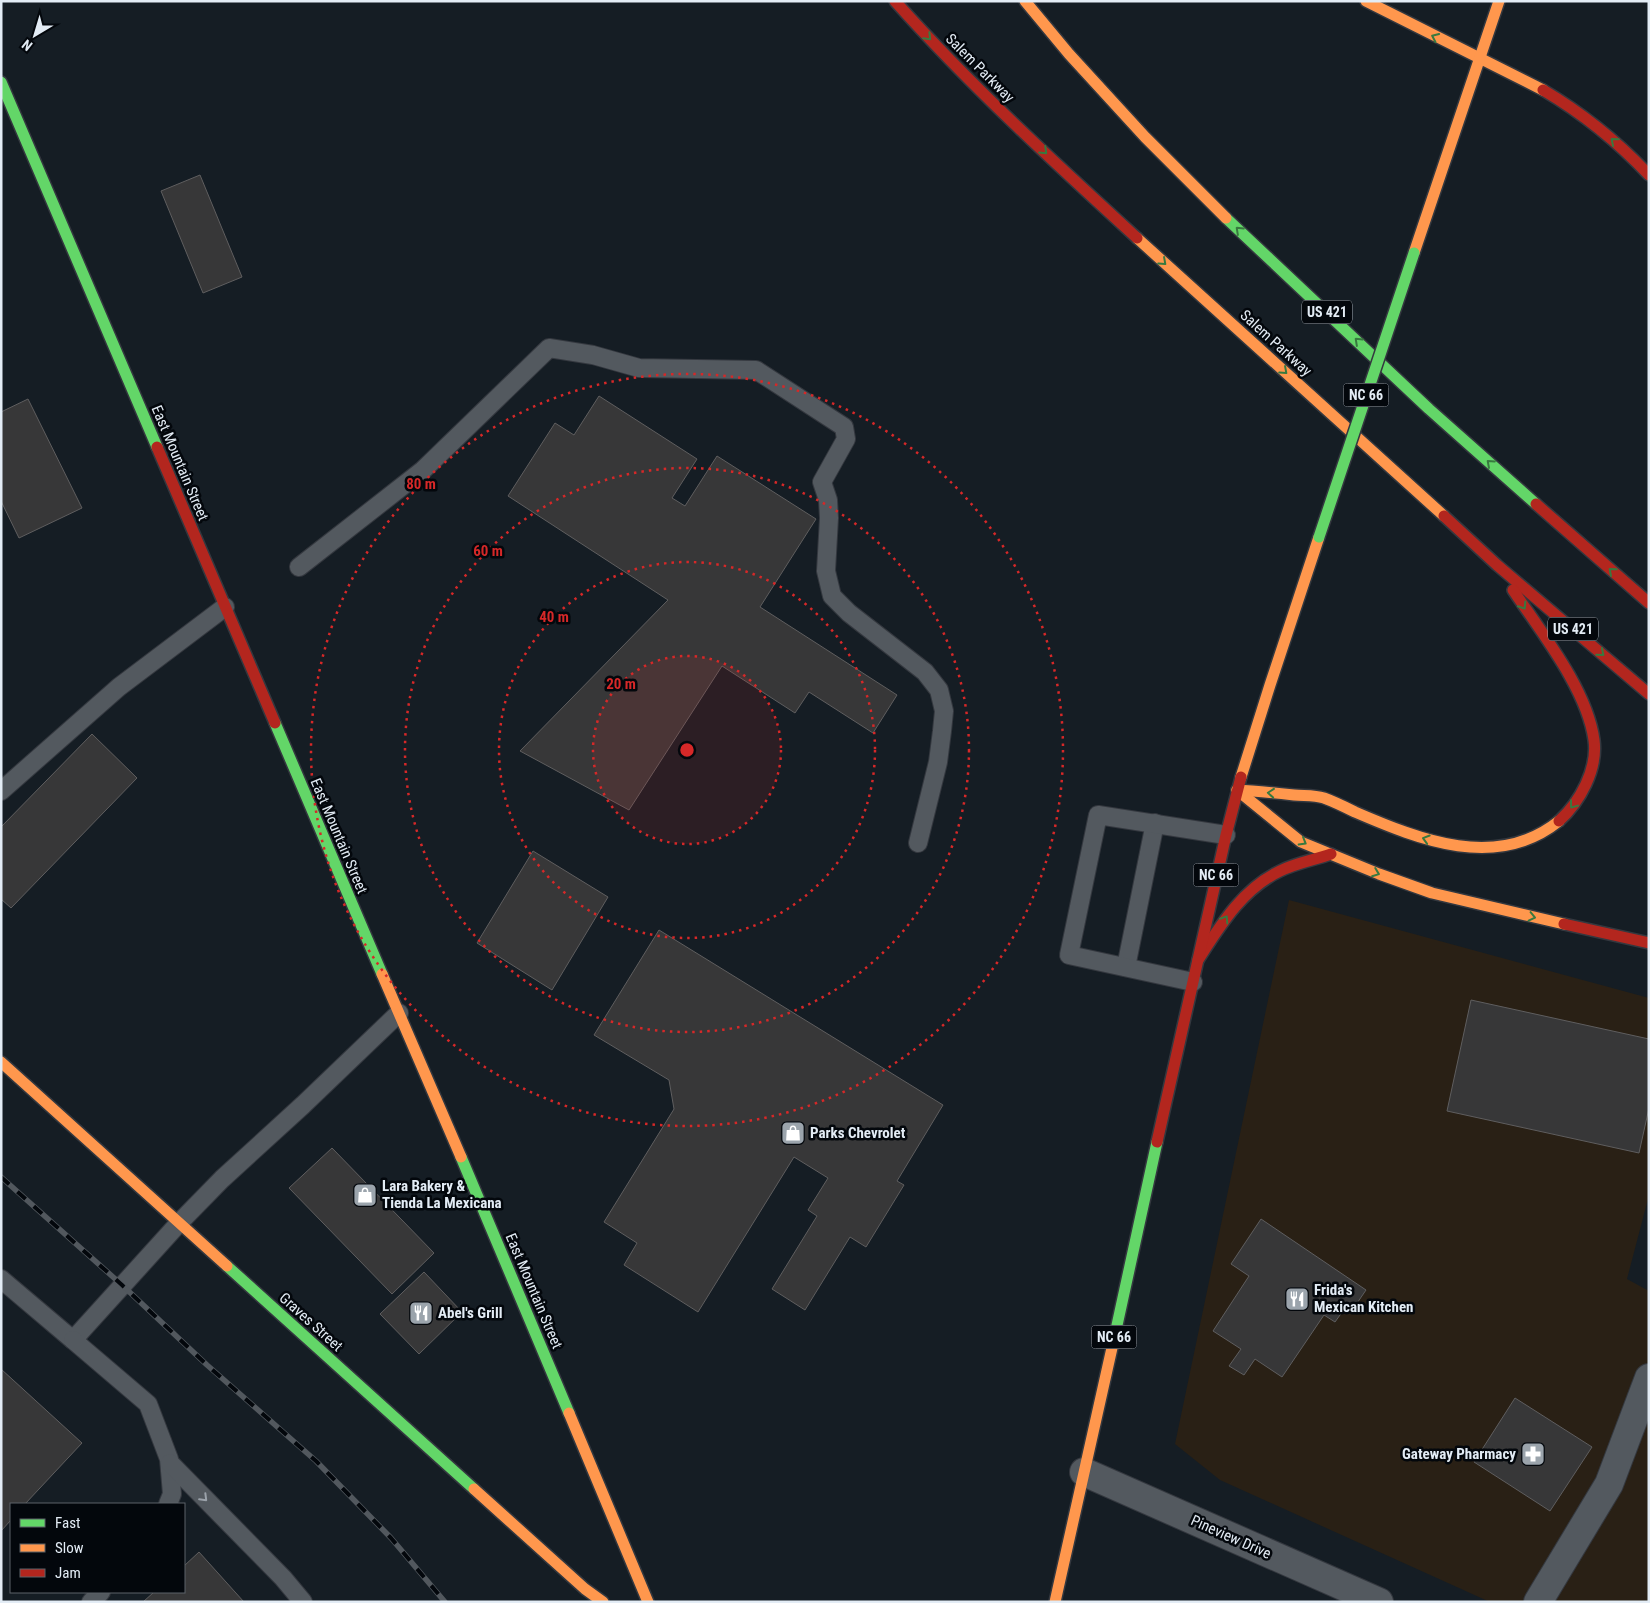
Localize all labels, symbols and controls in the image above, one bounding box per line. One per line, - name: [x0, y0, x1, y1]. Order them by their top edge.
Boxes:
- north arrow: [10, 10, 60, 60]
- street label: Salem Parkway: [942, 30, 1018, 106]
- one-way arrow: [923, 31, 932, 40]
- one-way arrow: [1431, 33, 1440, 43]
- text: N: [19, 36, 35, 54]
- one-way arrow: [1610, 138, 1619, 147]
- one-way arrow: [1038, 145, 1047, 154]
- one-way arrow: [1236, 227, 1245, 236]
- one-way arrow: [1158, 256, 1167, 265]
- road number: US 421: [1302, 300, 1352, 324]
- street label: Salem Parkway: [1237, 306, 1315, 380]
- one-way arrow: [1354, 338, 1363, 347]
- one-way arrow: [1278, 365, 1287, 374]
- road number: NC 66: [1344, 384, 1388, 406]
- street label: East Mountain Street: [148, 403, 212, 523]
- one-way arrow: [1487, 460, 1496, 469]
- text: 80 m: [406, 475, 436, 493]
- text: 60 m: [473, 542, 503, 560]
- one-way arrow: [1609, 568, 1618, 576]
- one-way arrow: [1517, 601, 1527, 610]
- text: 40 m: [539, 608, 569, 626]
- road number: US 421: [1548, 618, 1598, 640]
- one-way arrow: [1595, 647, 1604, 656]
- text: 20 m: [606, 675, 636, 693]
- centre of rings: [678, 741, 696, 759]
- street label: East Mountain Street: [307, 776, 371, 896]
- one-way arrow: [1267, 788, 1275, 799]
- one-way arrow: [1570, 799, 1579, 809]
- one-way arrow: [1422, 834, 1430, 844]
- one-way arrow: [1297, 835, 1306, 845]
- road number: NC 66: [1194, 864, 1238, 886]
- one-way arrow: [1371, 867, 1380, 877]
- one-way arrow: [1528, 911, 1537, 922]
- one-way arrow: [1219, 916, 1228, 925]
- shop icon: Parks Chevrolet: [780, 1120, 806, 1146]
- place label: Parks Chevrolet: [810, 1124, 906, 1142]
- place label: Lara Bakery & Tienda La Mexicana: [382, 1177, 502, 1212]
- shop icon: Lara Bakery & Tienda La Mexicana: [352, 1182, 378, 1208]
- street label: East Mountain Street: [502, 1231, 566, 1351]
- place label: Frida's Mexican Kitchen: [1314, 1281, 1413, 1316]
- restaurant icon: Frida's Mexican Kitchen: [1284, 1286, 1310, 1312]
- street label: Graves Street: [276, 1289, 346, 1355]
- restaurant icon: Abel's Grill: [408, 1300, 434, 1326]
- place label: Abel's Grill: [438, 1304, 502, 1322]
- road number: NC 66: [1092, 1325, 1136, 1348]
- pharmacy icon: Gateway Pharmacy: [1520, 1441, 1546, 1467]
- place label: Gateway Pharmacy: [1402, 1445, 1516, 1463]
- one-way arrow: [198, 1492, 207, 1501]
- legend: [10, 1503, 185, 1593]
- street label: Pineview Drive: [1188, 1511, 1274, 1563]
- text: Fast: [55, 1514, 80, 1532]
- text: Slow: [55, 1539, 84, 1557]
- text: Jam: [55, 1564, 81, 1582]

